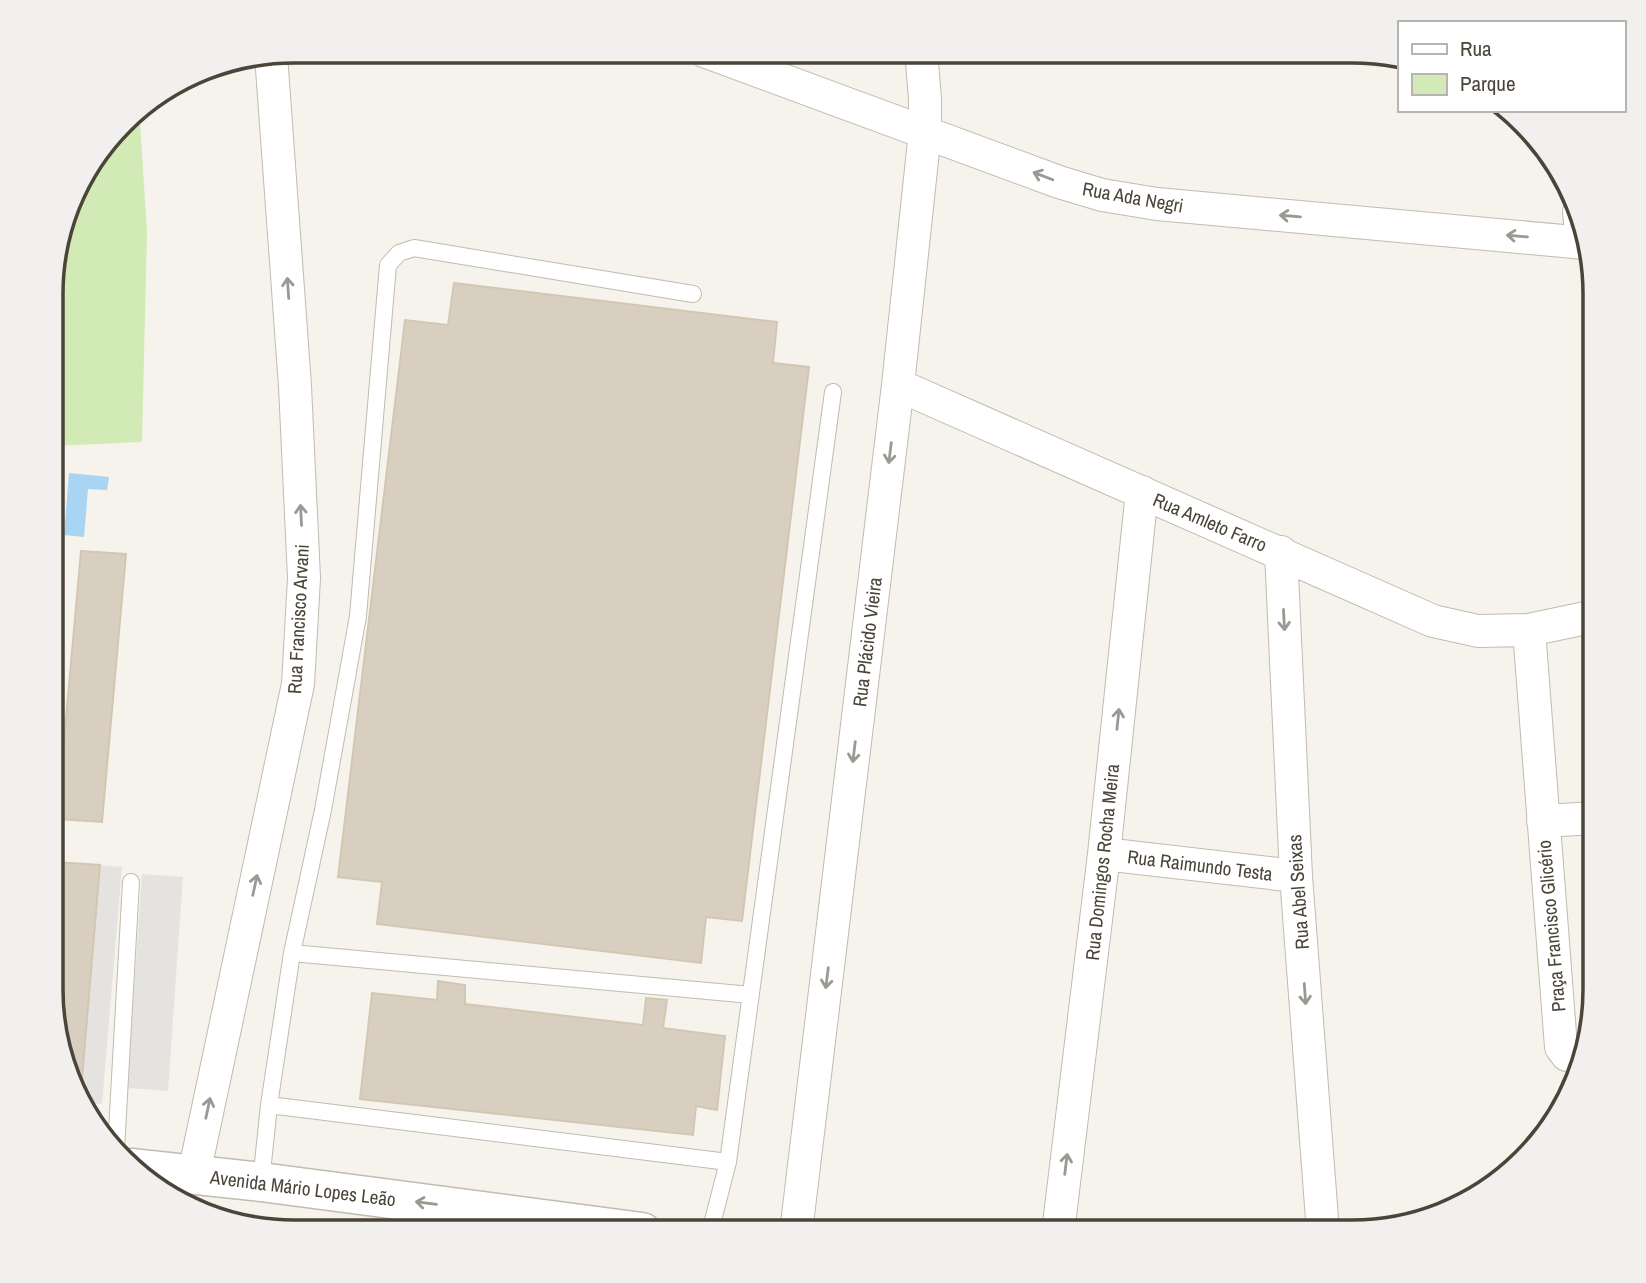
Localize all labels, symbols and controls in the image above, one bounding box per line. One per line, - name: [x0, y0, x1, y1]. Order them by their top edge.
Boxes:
- legend: [1398, 21, 1625, 112]
- text: Rua: [1460, 34, 1492, 63]
- text: Parque: [1460, 69, 1516, 98]
- one-way arrow: [1032, 169, 1054, 181]
- street label: Rua Ada Negri: [1080, 175, 1186, 219]
- one-way arrow: [1280, 209, 1302, 222]
- one-way arrow: [1506, 230, 1529, 243]
- one-way arrow: [281, 277, 294, 300]
- one-way arrow: [883, 441, 896, 464]
- street label: Rua Amleto Farro: [1149, 486, 1271, 558]
- one-way arrow: [295, 504, 308, 527]
- street label: Rua Francisco Arvani: [281, 544, 315, 694]
- street label: Rua Plácido Vieira: [846, 575, 888, 708]
- one-way arrow: [1278, 609, 1291, 632]
- one-way arrow: [1112, 709, 1125, 731]
- one-way arrow: [847, 740, 860, 763]
- street label: Rua Domingos Rocha Meira: [1079, 762, 1125, 962]
- street label: Rua Abel Seixas: [1281, 833, 1315, 950]
- street label: Praça Francisco Glicério: [1531, 839, 1571, 1013]
- street label: Rua Raimundo Testa: [1126, 843, 1274, 887]
- one-way arrow: [249, 874, 263, 897]
- one-way arrow: [820, 966, 833, 988]
- one-way arrow: [1299, 982, 1312, 1005]
- one-way arrow: [202, 1097, 215, 1119]
- one-way arrow: [1060, 1154, 1073, 1176]
- street label: Avenida Mário Lopes Leão: [208, 1164, 397, 1212]
- one-way arrow: [415, 1197, 438, 1210]

